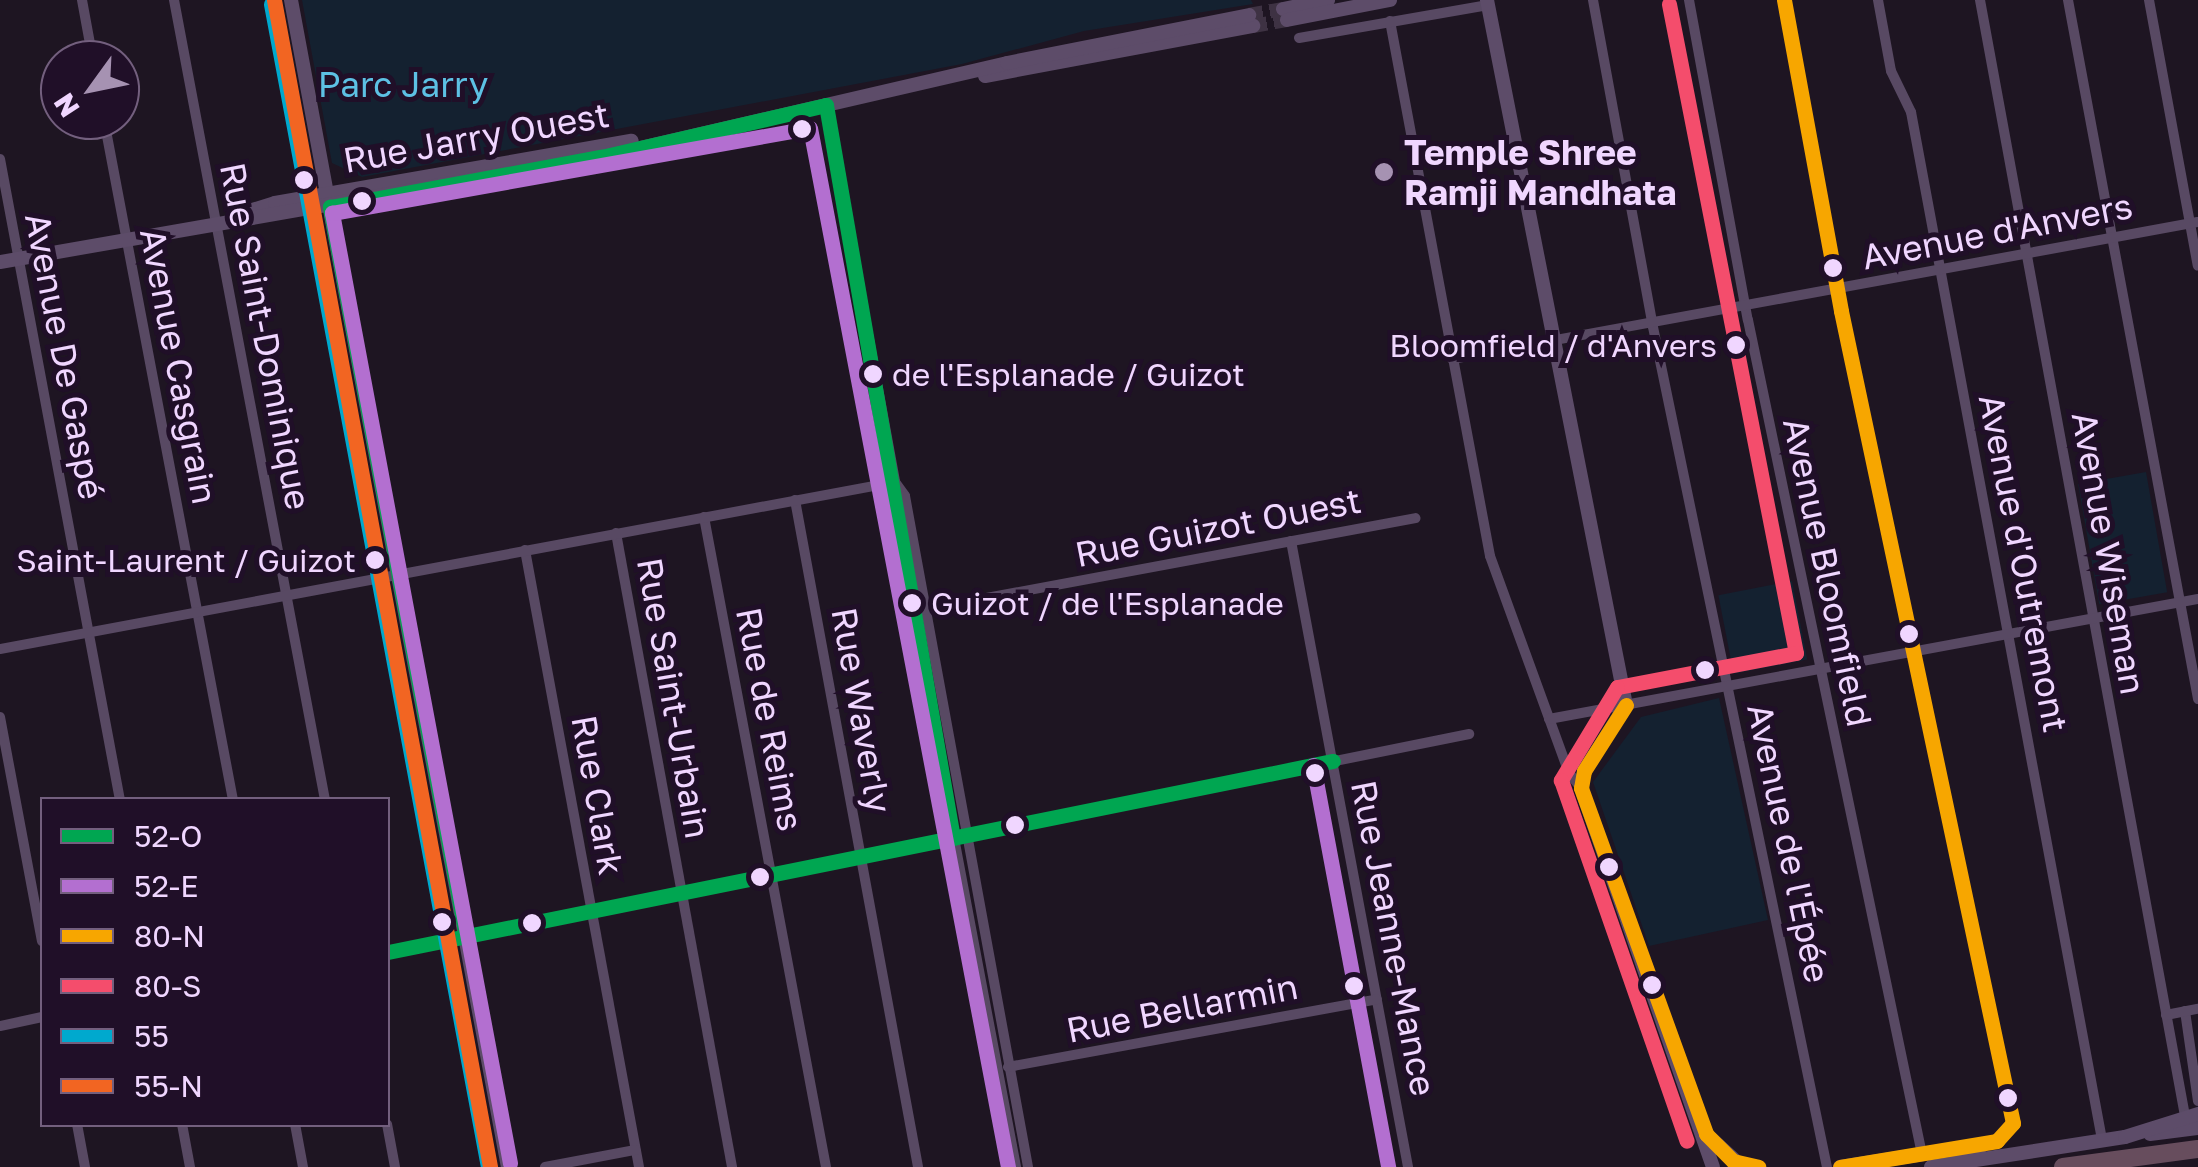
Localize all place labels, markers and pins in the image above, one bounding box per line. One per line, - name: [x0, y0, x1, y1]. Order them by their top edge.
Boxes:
- unlabelled marker: [792, 119, 812, 139]
- place label: Temple Shree Ramji Mandhata: [1404, 131, 1677, 213]
- marker: Temple Shree Ramji Mandhata: [1373, 161, 1395, 183]
- unlabelled marker: [294, 170, 314, 190]
- unlabelled marker: [352, 191, 372, 211]
- unlabelled marker: [1823, 258, 1843, 278]
- place label: Bloomfield / d'Anvers: [1389, 326, 1717, 364]
- marker: Bloomfield / d'Anvers: [1726, 335, 1746, 355]
- place label: de l'Esplanade / Guizot: [892, 355, 1245, 393]
- marker: de l'Esplanade / Guizot: [863, 364, 883, 384]
- place label: Saint-Laurent / Guizot: [16, 541, 356, 579]
- marker: Saint-Laurent / Guizot: [365, 550, 385, 570]
- place label: Guizot / de l'Esplanade: [931, 584, 1284, 622]
- marker: Guizot / de l'Esplanade: [902, 593, 922, 613]
- unlabelled marker: [1899, 624, 1919, 644]
- unlabelled marker: [1695, 660, 1715, 680]
- unlabelled marker: [1305, 763, 1325, 783]
- unlabelled marker: [1005, 815, 1025, 835]
- unlabelled marker: [1599, 857, 1619, 877]
- unlabelled marker: [750, 867, 770, 887]
- unlabelled marker: [432, 912, 452, 932]
- unlabelled marker: [522, 913, 542, 933]
- unlabelled marker: [1642, 975, 1662, 995]
- unlabelled marker: [1344, 976, 1364, 996]
- unlabelled marker: [1998, 1088, 2018, 1108]

